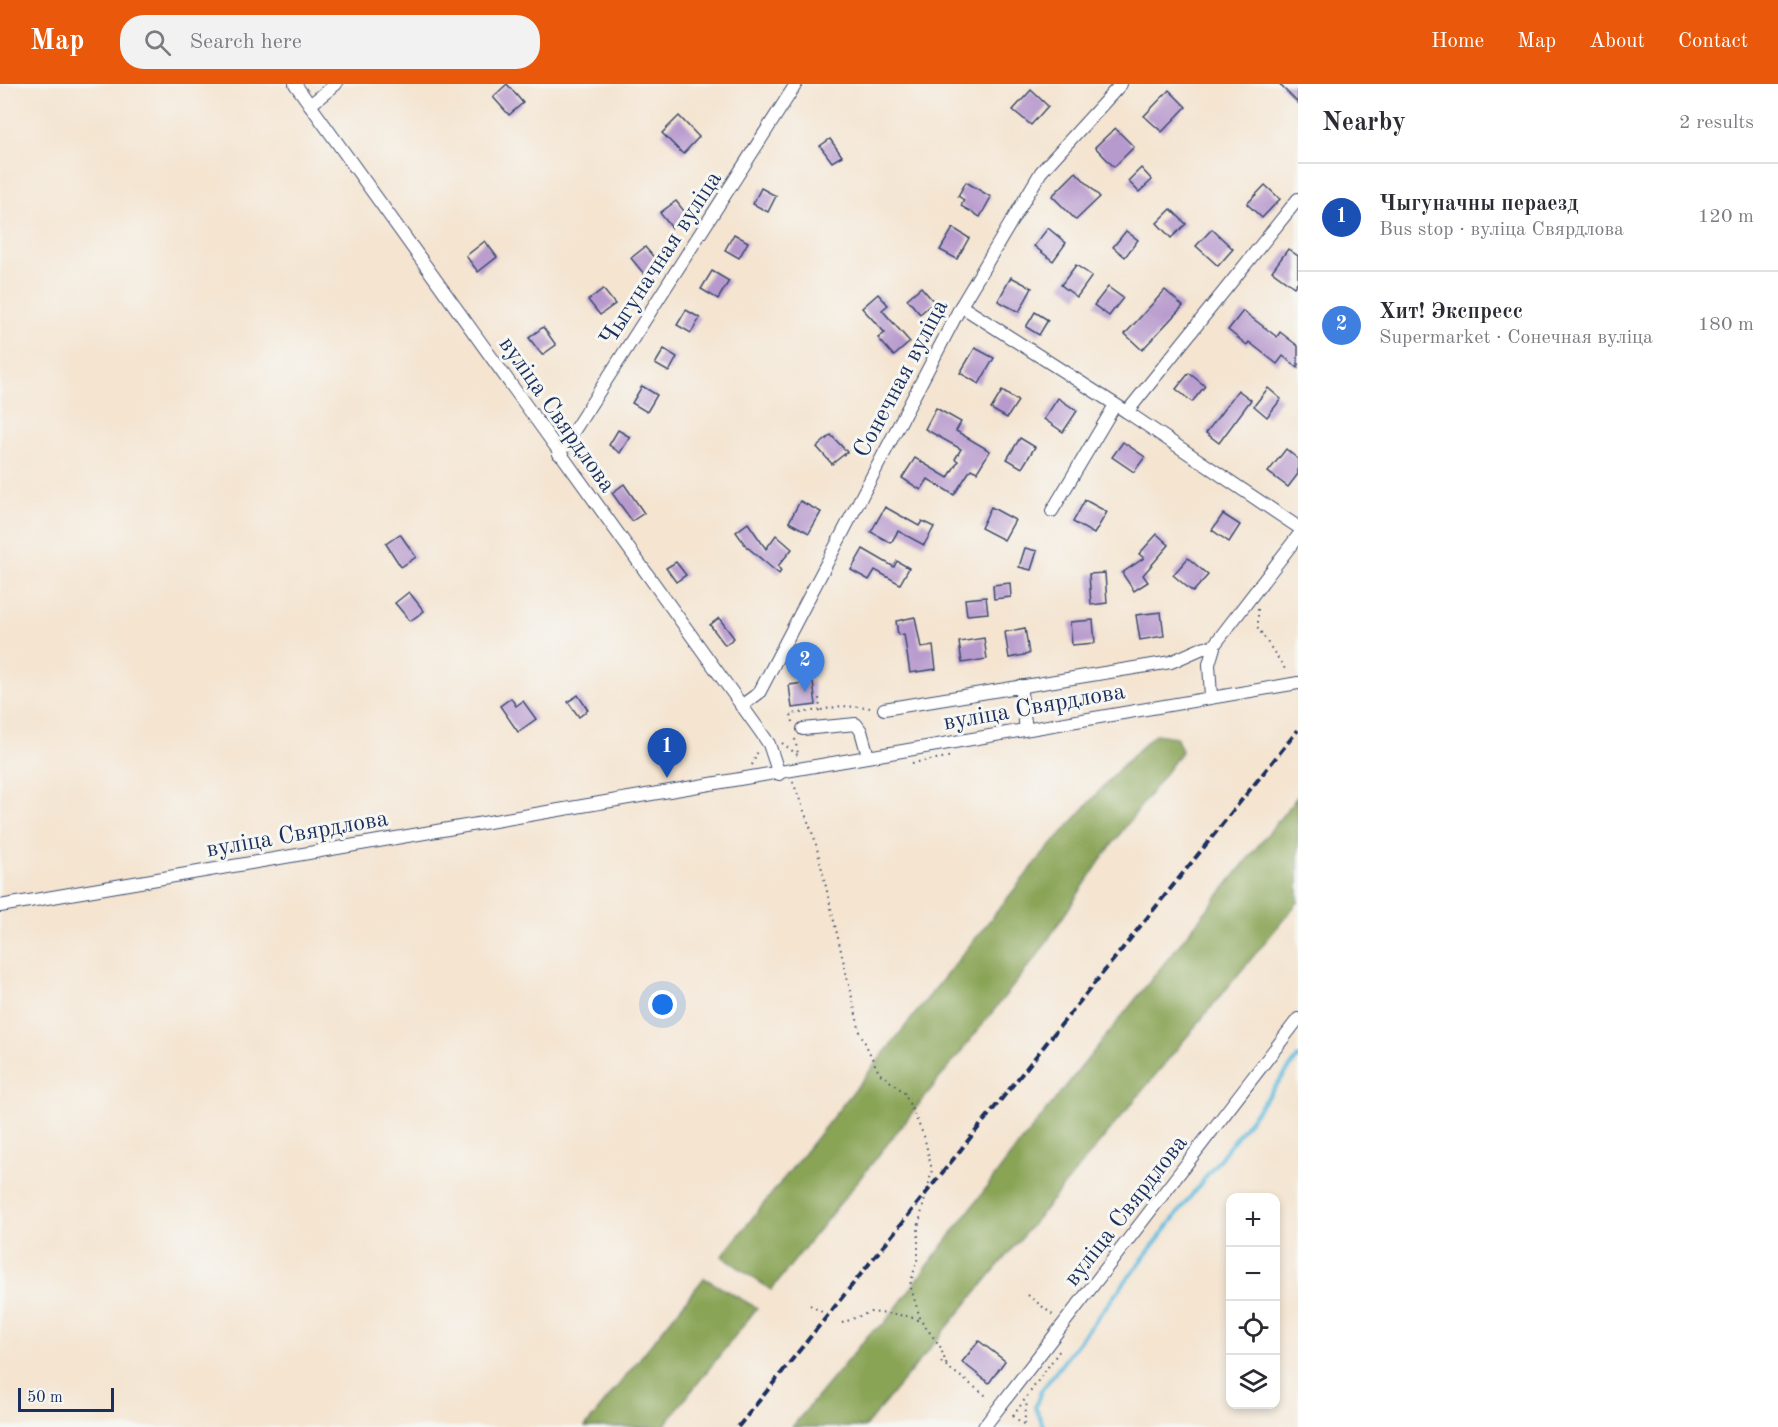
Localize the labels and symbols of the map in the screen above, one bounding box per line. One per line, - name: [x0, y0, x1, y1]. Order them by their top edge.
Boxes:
- street label: Чыгуначная вуліца: [596, 167, 727, 351]
- street label: Сонечная вуліца: [850, 296, 953, 462]
- street label: вуліца Свярдлова: [494, 333, 619, 498]
- pin: 2: [786, 642, 824, 692]
- street label: вуліца Свярдлова: [942, 680, 1127, 736]
- pin: 1: [648, 728, 686, 778]
- street label: вуліца Свярдлова: [205, 807, 390, 863]
- your location: [648, 990, 677, 1019]
- street label: вуліца Свярдлова: [1060, 1131, 1193, 1291]
- scale bar: [18, 1385, 114, 1412]

